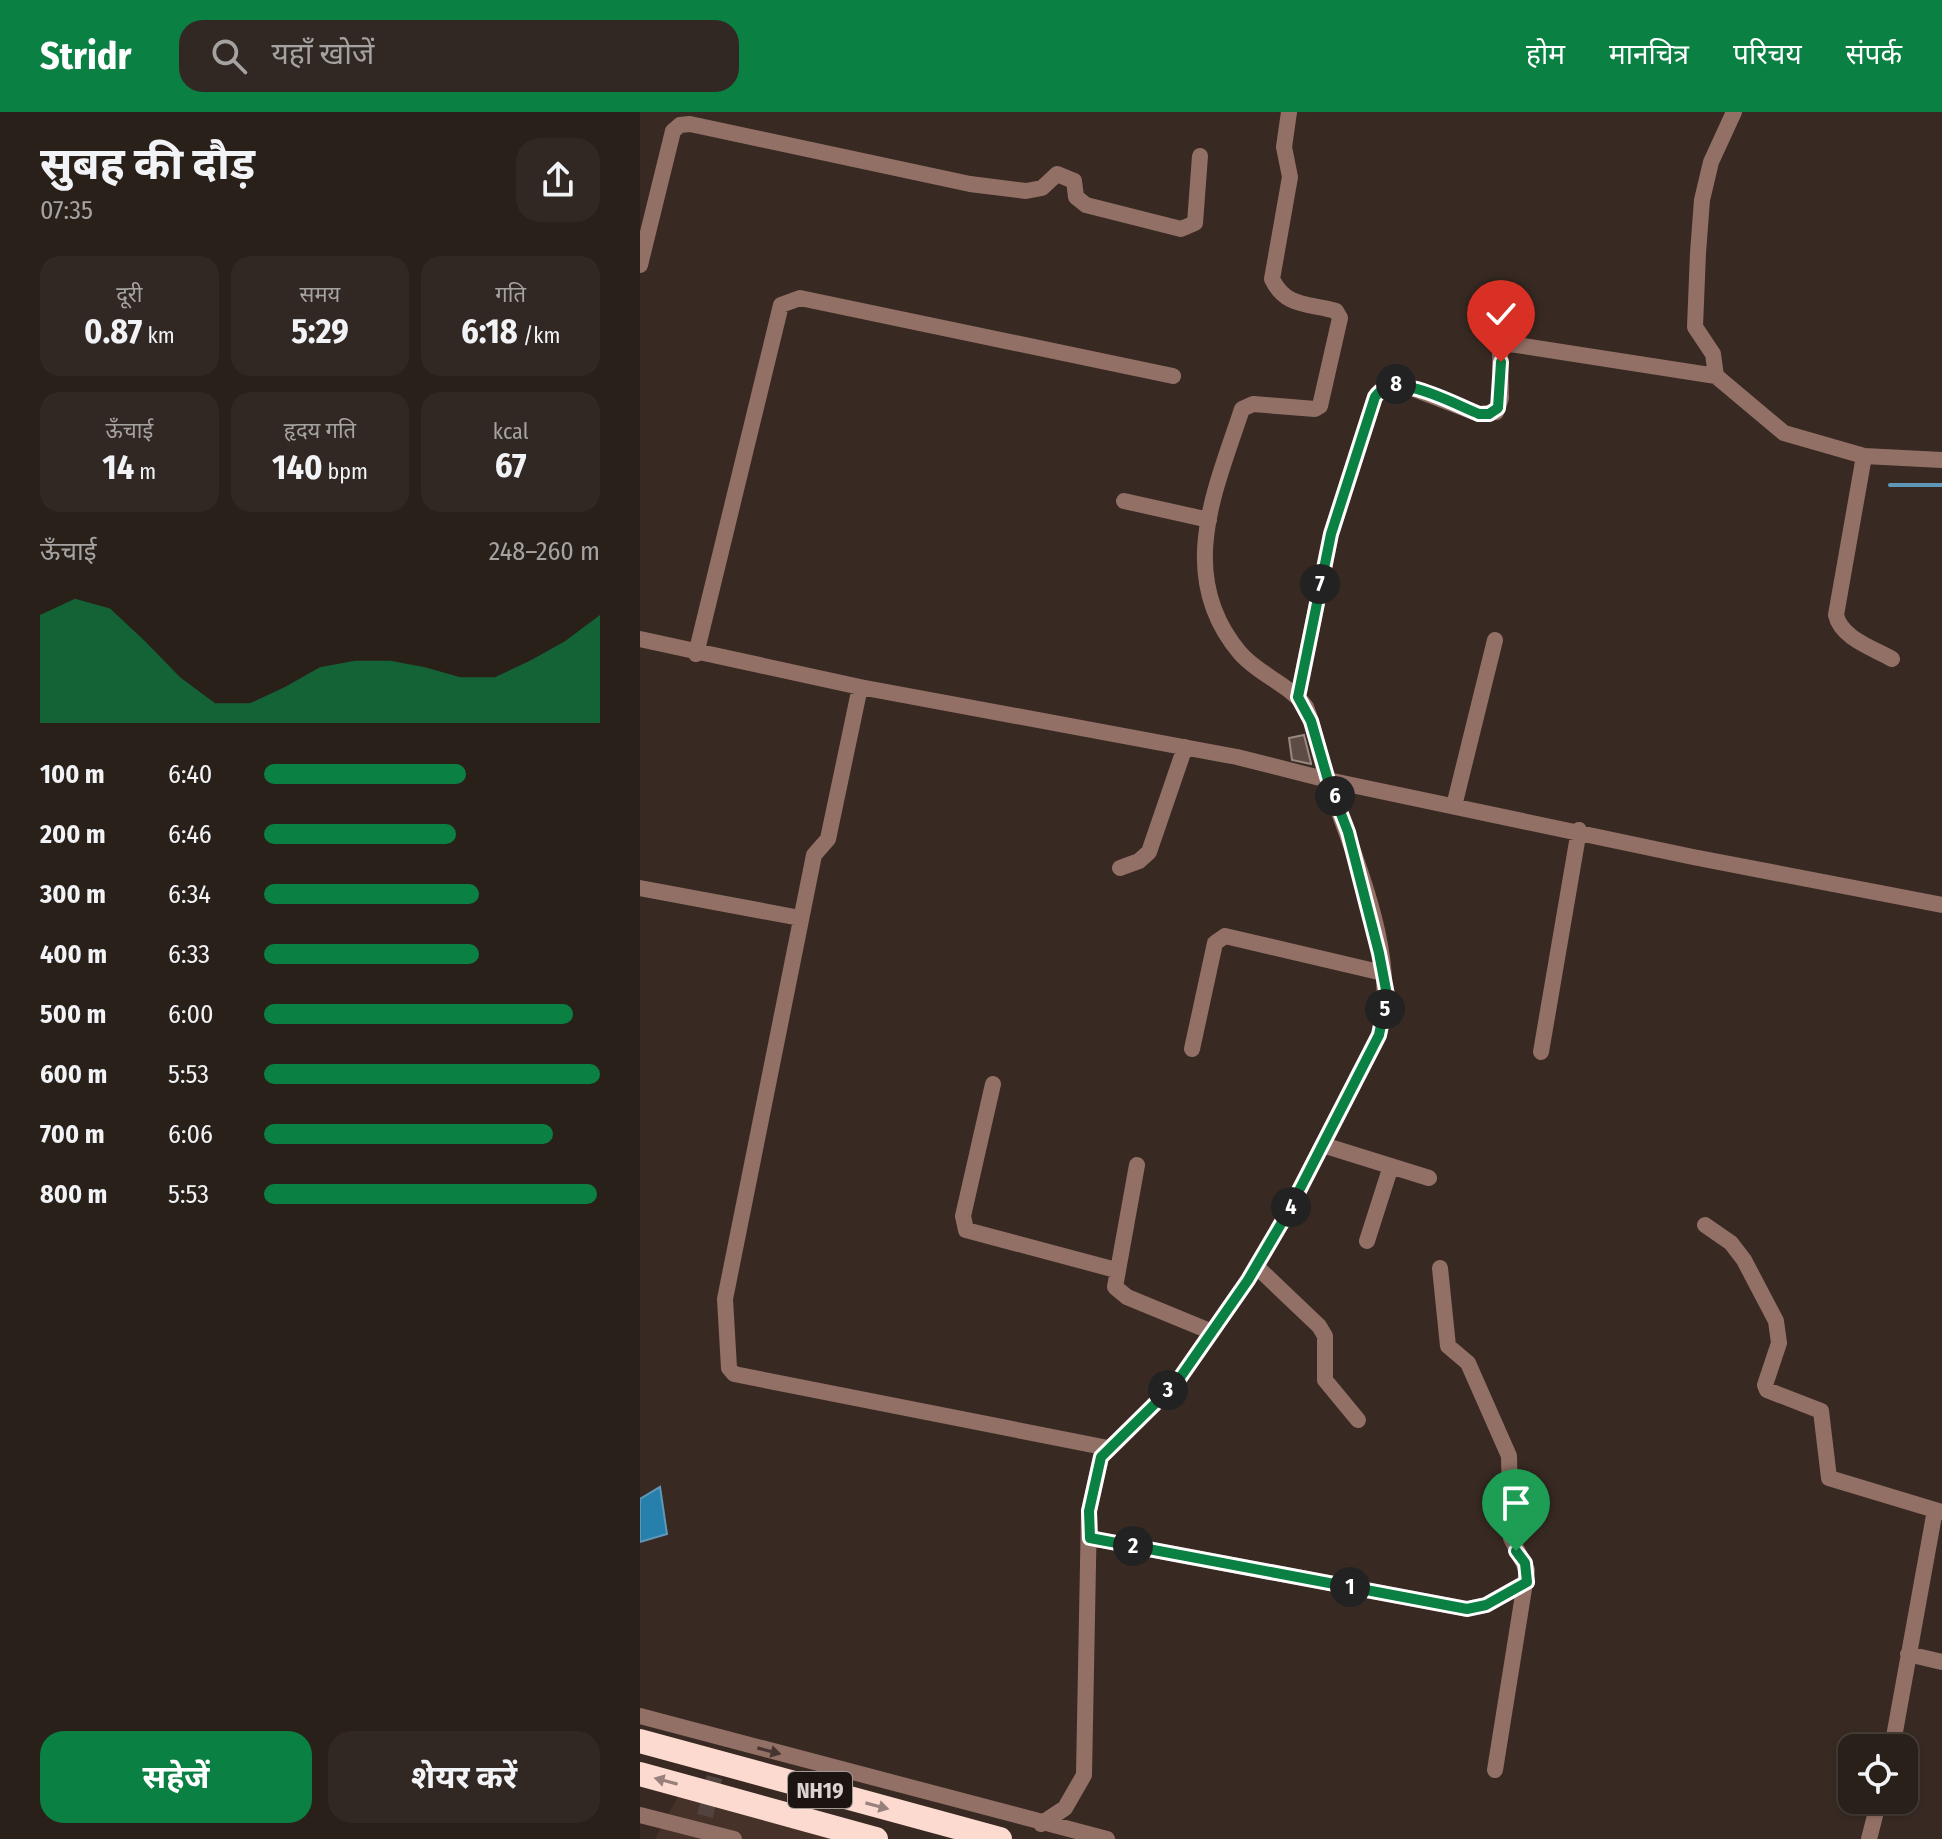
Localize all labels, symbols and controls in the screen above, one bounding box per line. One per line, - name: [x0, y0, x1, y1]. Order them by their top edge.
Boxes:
- search box: [179, 20, 739, 92]
- text: Stridr: [40, 33, 131, 79]
- icon: search: [207, 34, 251, 78]
- text: यहाँ खोजें: [271, 36, 374, 72]
- text: होम: [1526, 38, 1565, 71]
- text: मानचित्र: [1609, 38, 1689, 71]
- text: परिचय: [1733, 38, 1802, 71]
- text: संपर्क: [1846, 38, 1902, 71]
- text: सुबह की दौड़: [40, 138, 255, 191]
- button: share: [516, 138, 600, 222]
- text: 07:35: [40, 195, 93, 226]
- pin: [1467, 280, 1535, 362]
- text: दूरी: [116, 281, 143, 308]
- text: समय: [300, 281, 340, 308]
- text: गति: [495, 281, 526, 308]
- icon: check: [1479, 292, 1523, 336]
- text: 0.87: [84, 311, 142, 352]
- text: 5:29: [291, 311, 349, 352]
- text: 6:18: [461, 311, 518, 352]
- text: km: [142, 322, 175, 349]
- text: /km: [518, 322, 560, 349]
- pin: 8: [1376, 364, 1416, 404]
- text: 8: [1390, 370, 1402, 397]
- text: ऊँचाई: [105, 417, 153, 444]
- text: हृदय गति: [284, 417, 356, 444]
- text: kcal: [493, 418, 528, 445]
- text: 67: [495, 445, 526, 486]
- text: 14: [102, 447, 134, 488]
- text: 140: [272, 447, 322, 488]
- text: m: [134, 458, 156, 485]
- text: bpm: [322, 458, 368, 485]
- text: ऊँचाई: [40, 536, 96, 567]
- text: 248–260 m: [489, 536, 600, 567]
- pin: 7: [1300, 564, 1340, 604]
- text: 7: [1315, 570, 1325, 597]
- text: 100 m: [40, 759, 105, 790]
- text: 6:40: [168, 759, 212, 790]
- pin: 6: [1315, 776, 1355, 816]
- text: 6: [1329, 782, 1341, 809]
- text: 200 m: [40, 819, 106, 850]
- text: 6:46: [168, 819, 212, 850]
- text: 300 m: [40, 879, 106, 910]
- text: 6:34: [168, 879, 211, 910]
- text: 400 m: [40, 939, 107, 970]
- text: 6:33: [168, 939, 210, 970]
- pin: 5: [1365, 989, 1405, 1029]
- text: 5: [1380, 995, 1390, 1022]
- text: 500 m: [40, 999, 106, 1030]
- text: 6:00: [168, 999, 214, 1030]
- text: 600 m: [40, 1059, 107, 1090]
- text: 5:53: [168, 1059, 209, 1090]
- text: 700 m: [40, 1119, 104, 1150]
- text: 6:06: [168, 1119, 213, 1150]
- text: 800 m: [40, 1179, 107, 1210]
- text: 5:53: [168, 1179, 209, 1210]
- pin: 4: [1271, 1187, 1311, 1227]
- text: 4: [1285, 1193, 1297, 1220]
- pin: 3: [1148, 1370, 1188, 1410]
- text: 3: [1163, 1376, 1173, 1403]
- pin: [1482, 1469, 1550, 1551]
- icon: arrive: [1494, 1481, 1538, 1525]
- pin: 2: [1113, 1526, 1153, 1566]
- text: 2: [1128, 1532, 1138, 1559]
- pin: 1: [1330, 1567, 1370, 1607]
- text: 1: [1345, 1573, 1355, 1600]
- button: सहेजें: [40, 1731, 312, 1823]
- button: शेयर करें: [328, 1731, 600, 1823]
- map controls: [1838, 1734, 1918, 1814]
- button: locate: [1838, 1734, 1918, 1814]
- one-way arrow: [757, 1745, 782, 1757]
- road number: NH19: [788, 1772, 852, 1808]
- one-way arrow: [653, 1774, 677, 1787]
- one-way arrow: [865, 1800, 890, 1812]

